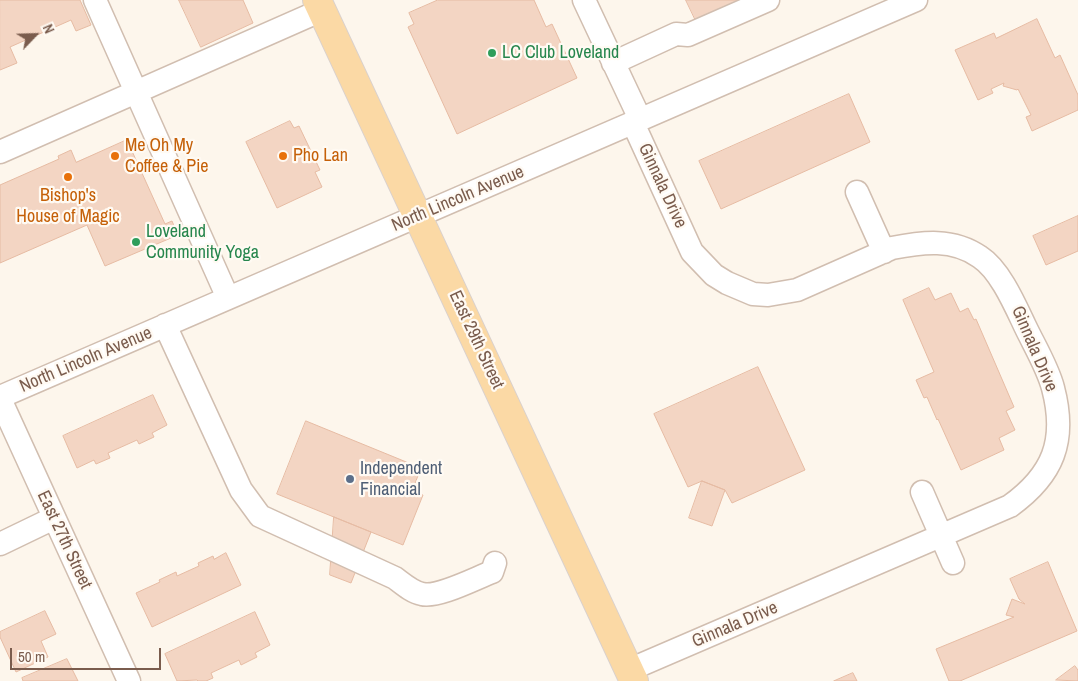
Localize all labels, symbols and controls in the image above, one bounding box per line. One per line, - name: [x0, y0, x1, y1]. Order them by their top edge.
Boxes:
- north arrow: [10, 10, 60, 60]
- text: N: [39, 21, 59, 36]
- place label: LC Club Loveland: [502, 42, 619, 64]
- marker: LC Club Loveland: [486, 47, 498, 59]
- place label: Me Oh My Coffee & Pie: [125, 135, 208, 178]
- street label: Ginnala Drive: [633, 140, 691, 232]
- place label: Pho Lan: [293, 145, 348, 167]
- marker: Me Oh My Coffee & Pie: [109, 150, 121, 162]
- marker: Pho Lan: [277, 150, 289, 162]
- street label: North Lincoln Avenue: [389, 161, 527, 237]
- marker: Bishop's House of Magic: [62, 171, 74, 183]
- place label: Bishop's House of Magic: [16, 185, 120, 228]
- place label: Loveland Community Yoga: [146, 221, 259, 264]
- marker: Loveland Community Yoga: [130, 236, 142, 248]
- street label: East 29th Street: [444, 287, 508, 393]
- street label: Ginnala Drive: [1006, 303, 1062, 395]
- street label: North Lincoln Avenue: [17, 322, 155, 398]
- place label: Independent Financial: [360, 458, 442, 500]
- marker: Independent Financial: [344, 473, 356, 485]
- street label: East 27th Street: [32, 487, 96, 593]
- street label: Ginnala Drive: [689, 597, 781, 653]
- scale bar: [12, 638, 164, 670]
- text: 50 m: [18, 646, 45, 667]

